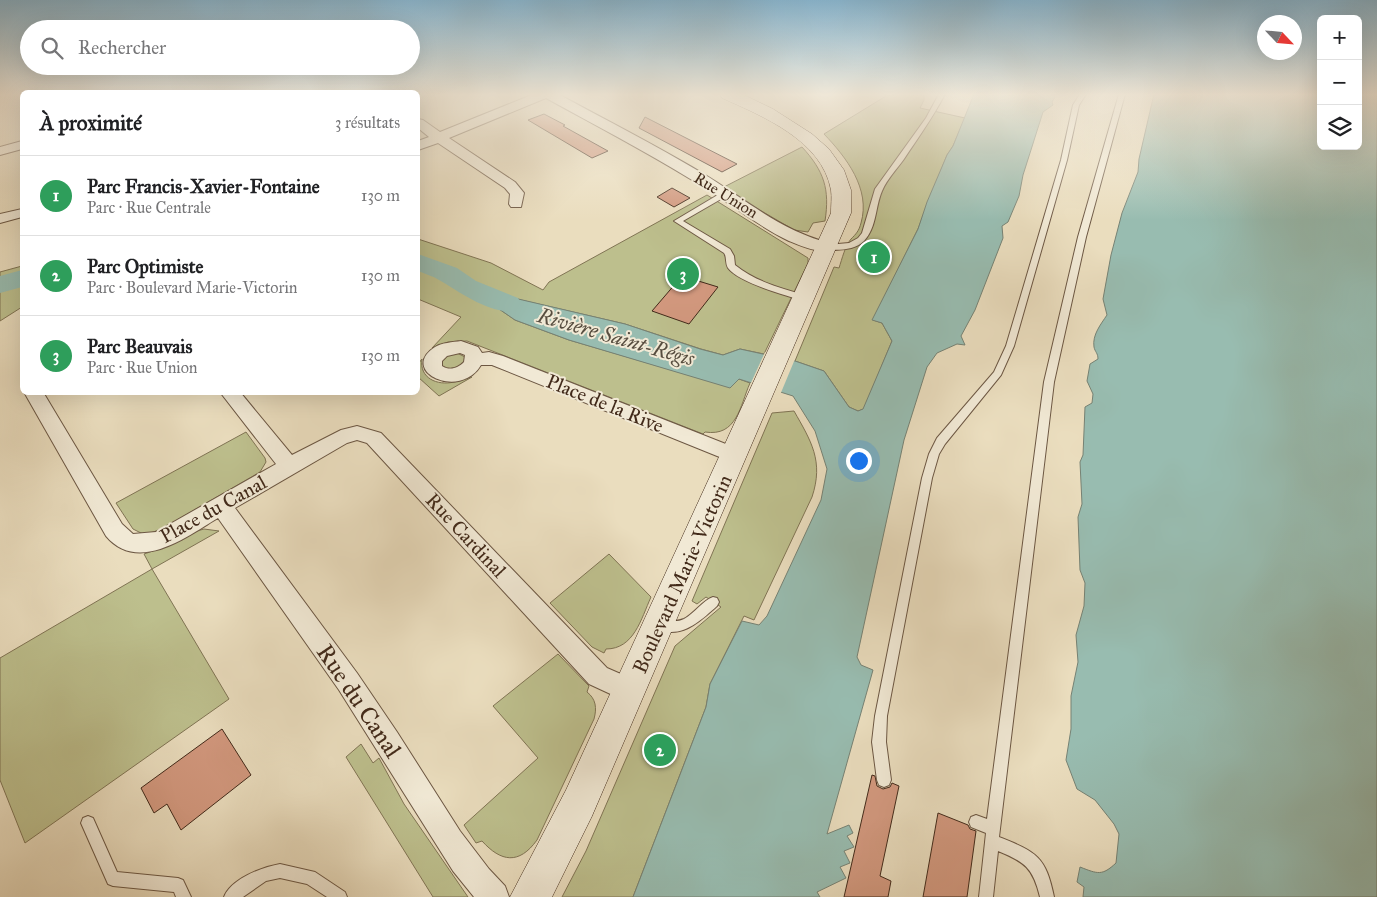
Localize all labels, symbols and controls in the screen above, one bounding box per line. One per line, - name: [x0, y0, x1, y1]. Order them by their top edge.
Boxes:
- north arrow: [1257, 15, 1302, 60]
- map controls: [1317, 15, 1362, 150]
- button: +: [1317, 15, 1362, 60]
- search box: [20, 20, 420, 75]
- icon: search: [38, 34, 66, 62]
- text: Rechercher: [78, 36, 166, 59]
- button: −: [1317, 60, 1362, 105]
- button: layers: [1317, 105, 1362, 150]
- text: À proximité: [40, 110, 142, 136]
- text: 3 résultats: [335, 113, 400, 132]
- street label: Rue Union: [691, 168, 762, 222]
- text: Parc Francis-Xavier-Fontaine: [87, 175, 320, 198]
- text: 1: [53, 186, 59, 205]
- text: 130 m: [361, 186, 400, 205]
- text: Parc · Rue Centrale: [87, 198, 211, 217]
- pin: 1: [858, 238, 890, 276]
- text: Parc Optimiste: [87, 255, 203, 278]
- pin: 3: [667, 255, 699, 293]
- text: 2: [52, 266, 60, 285]
- text: 130 m: [361, 266, 400, 285]
- text: Parc · Boulevard Marie-Victorin: [87, 278, 298, 297]
- water label: Rivière Saint-Régis: [534, 302, 698, 372]
- text: Parc Beauvais: [87, 335, 193, 358]
- text: 3: [53, 346, 59, 365]
- text: 130 m: [361, 346, 400, 365]
- text: Parc · Rue Union: [87, 358, 198, 377]
- street label: Place de la Rive: [543, 369, 667, 437]
- your location: [846, 448, 872, 474]
- street label: Place du Canal: [156, 470, 271, 548]
- street label: Boulevard Marie-Victorin: [627, 471, 737, 677]
- street label: Rue Cardinal: [421, 488, 512, 583]
- street label: Rue du Canal: [310, 638, 408, 764]
- pin: 2: [644, 731, 676, 769]

